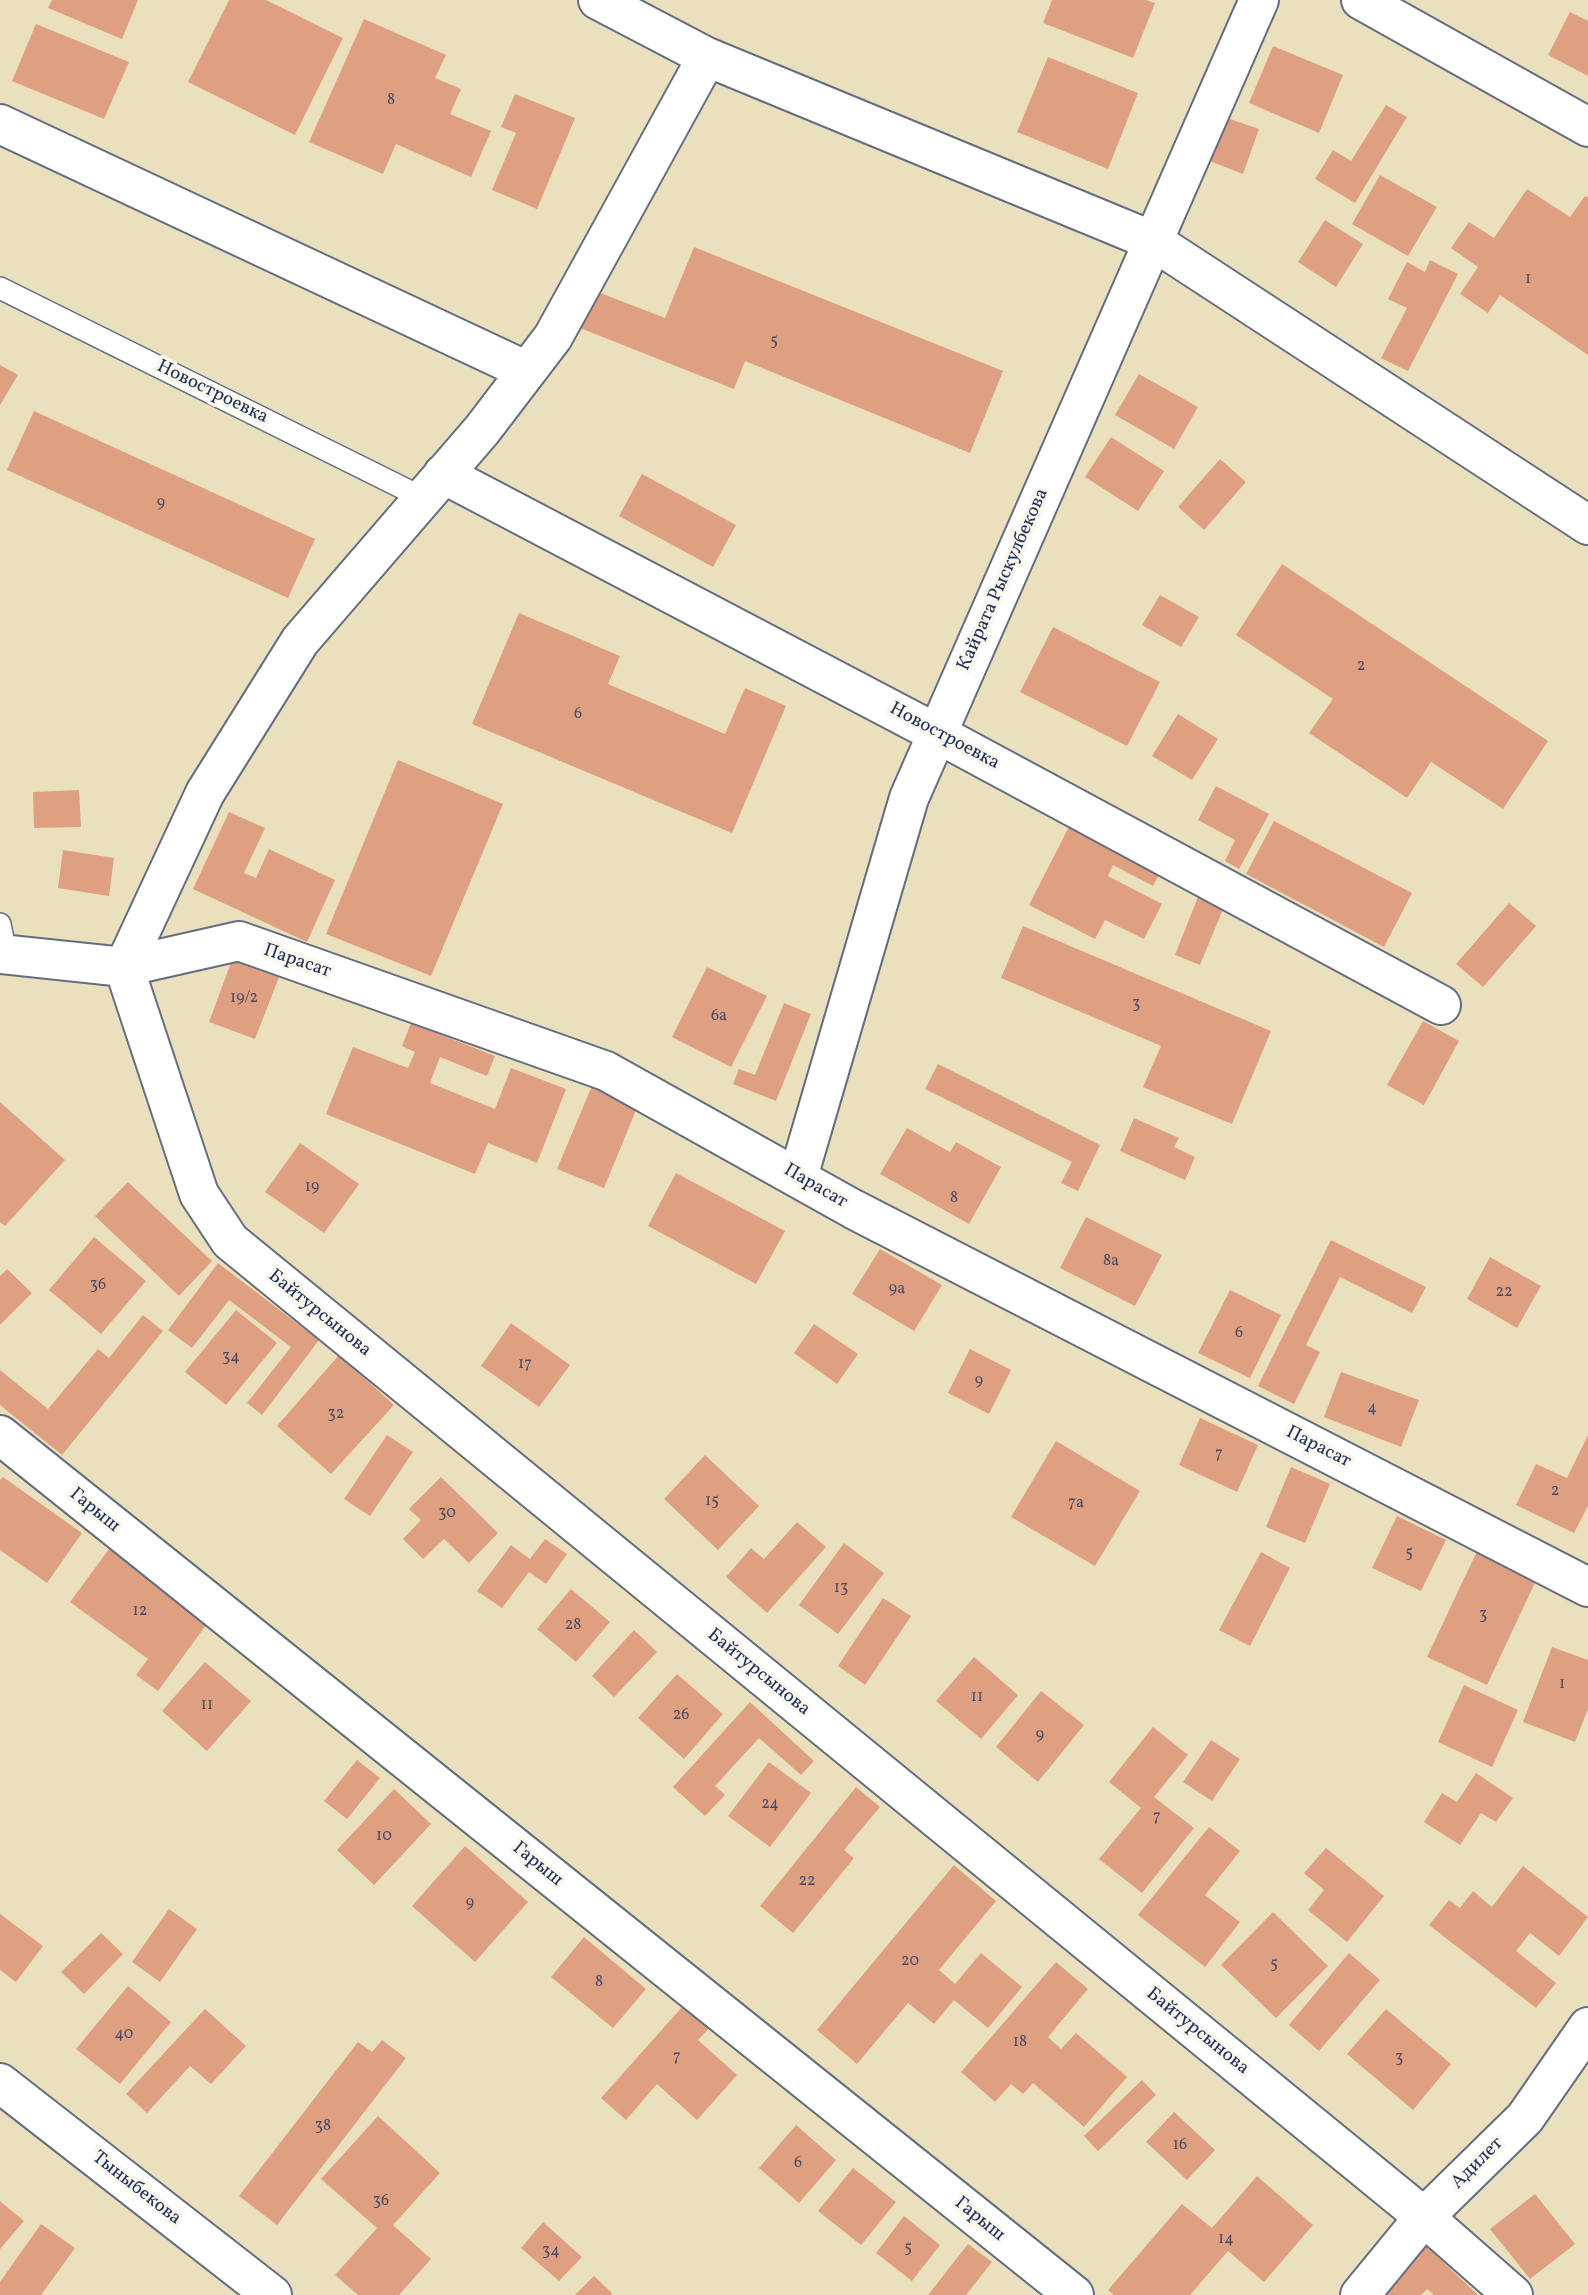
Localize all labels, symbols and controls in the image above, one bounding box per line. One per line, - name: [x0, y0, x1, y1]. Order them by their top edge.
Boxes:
- house number: 8: [387, 91, 395, 111]
- house number: 1: [1525, 270, 1531, 290]
- house number: 5: [770, 332, 778, 352]
- street label: Новостроевка: [152, 356, 272, 430]
- street label: Кайрата Рыскулбекова: [953, 485, 1055, 675]
- house number: 9: [157, 494, 165, 514]
- house number: 2: [1357, 657, 1365, 677]
- street label: Новостроевка: [885, 698, 1003, 776]
- house number: 6: [574, 705, 582, 725]
- street label: Парасат: [260, 940, 334, 984]
- house number: 19/2: [230, 989, 258, 1009]
- house number: 3: [1132, 995, 1140, 1015]
- house number: 6а: [711, 1007, 727, 1027]
- street label: Парасат: [779, 1160, 851, 1214]
- house number: 19: [305, 1178, 319, 1198]
- house number: 8: [950, 1189, 958, 1209]
- house number: 8а: [1103, 1252, 1119, 1272]
- street label: Байтурсынова: [263, 1265, 375, 1363]
- house number: 36: [90, 1276, 106, 1296]
- house number: 9а: [889, 1280, 905, 1300]
- house number: 22: [1495, 1283, 1513, 1303]
- house number: 6: [1235, 1324, 1243, 1344]
- house number: 34: [222, 1348, 240, 1368]
- house number: 17: [518, 1355, 532, 1375]
- house number: 9: [975, 1372, 983, 1392]
- house number: 4: [1367, 1399, 1377, 1419]
- house number: 32: [328, 1405, 344, 1425]
- street label: Парасат: [1282, 1422, 1354, 1474]
- house number: 7: [1215, 1445, 1223, 1465]
- house number: 2: [1551, 1482, 1559, 1502]
- street label: Гарыш: [64, 1484, 124, 1538]
- house number: 15: [705, 1492, 719, 1512]
- house number: 7а: [1068, 1494, 1084, 1514]
- house number: 30: [438, 1504, 456, 1524]
- house number: 5: [1405, 1544, 1413, 1564]
- house number: 13: [834, 1579, 848, 1599]
- house number: 12: [133, 1602, 147, 1622]
- house number: 3: [1479, 1606, 1487, 1626]
- house number: 28: [565, 1616, 581, 1636]
- street label: Байтурсынова: [702, 1624, 814, 1722]
- house number: 1: [1559, 1675, 1565, 1695]
- house number: 11: [971, 1688, 983, 1708]
- house number: 11: [201, 1696, 213, 1716]
- house number: 26: [673, 1706, 689, 1726]
- house number: 9: [1036, 1726, 1044, 1746]
- house number: 24: [761, 1795, 779, 1815]
- house number: 7: [1153, 1808, 1161, 1828]
- house number: 10: [376, 1827, 392, 1847]
- street label: Гарыш: [507, 1838, 567, 1892]
- house number: 22: [798, 1872, 816, 1892]
- house number: 9: [466, 1894, 474, 1914]
- house number: 20: [901, 1952, 919, 1972]
- house number: 5: [1270, 1955, 1278, 1975]
- house number: 8: [595, 1973, 603, 1993]
- street label: Байтурсынова: [1141, 1983, 1253, 2081]
- house number: 40: [115, 2025, 133, 2045]
- house number: 18: [1013, 2033, 1027, 2053]
- house number: 7: [673, 2048, 681, 2068]
- house number: 3: [1395, 2049, 1403, 2069]
- house number: 38: [315, 2117, 331, 2137]
- street label: Адилет: [1447, 2133, 1509, 2195]
- house number: 16: [1173, 2136, 1187, 2156]
- street label: Тыныбекова: [87, 2147, 185, 2231]
- house number: 6: [794, 2154, 802, 2174]
- house number: 36: [373, 2192, 389, 2212]
- street label: Гарыш: [949, 2193, 1009, 2247]
- house number: 14: [1218, 2230, 1234, 2250]
- house number: 5: [904, 2239, 912, 2259]
- house number: 34: [542, 2242, 560, 2262]

